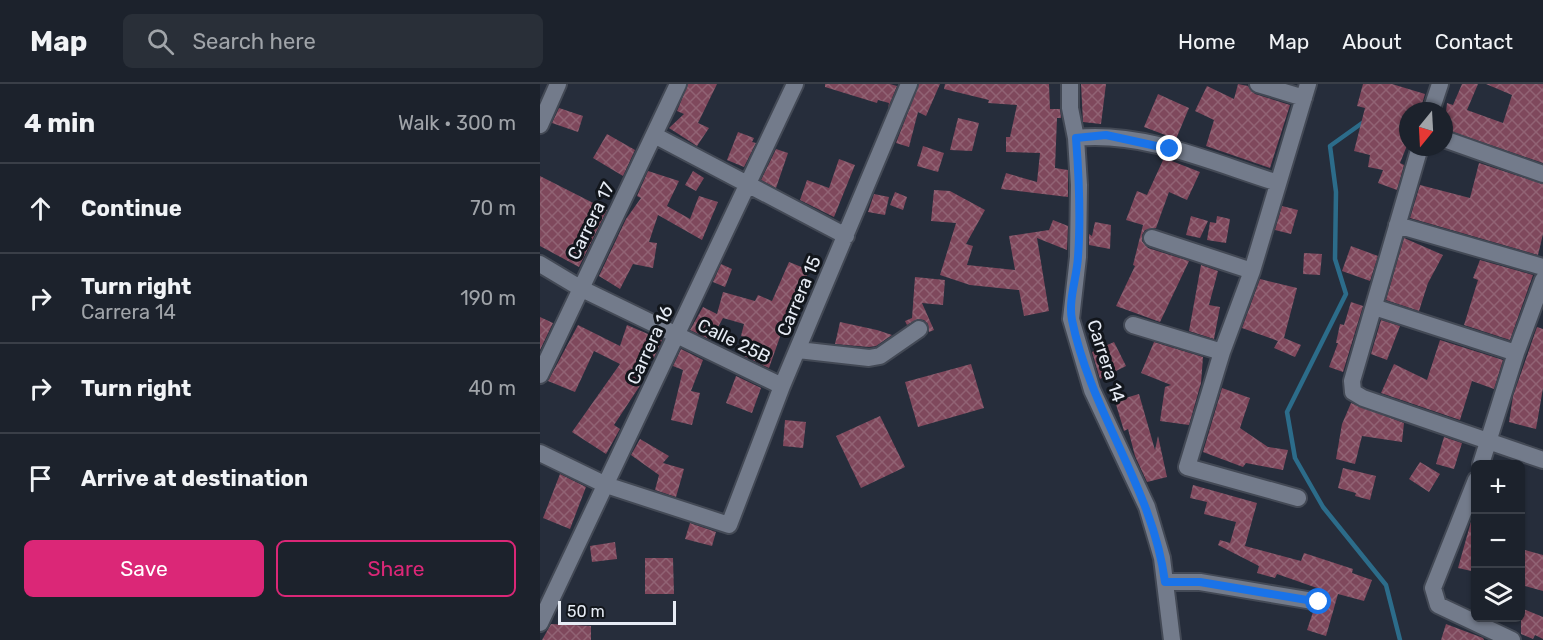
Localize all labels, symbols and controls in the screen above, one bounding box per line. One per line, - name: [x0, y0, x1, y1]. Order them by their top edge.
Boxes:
- search box: [123, 14, 543, 68]
- text: Map: [30, 25, 87, 58]
- icon: search: [144, 25, 177, 58]
- text: Search here: [192, 28, 316, 55]
- text: Home: [1178, 29, 1235, 54]
- text: Map: [1268, 29, 1309, 54]
- text: About: [1342, 29, 1402, 54]
- text: Contact: [1435, 29, 1513, 54]
- north arrow: [1399, 102, 1453, 156]
- text: 4 min: [24, 108, 95, 139]
- text: Walk · 300 m: [398, 111, 516, 135]
- route end: [1156, 135, 1182, 161]
- street label: Carrera 17: [563, 179, 619, 263]
- icon: ahead: [24, 192, 57, 225]
- text: Continue: [81, 195, 182, 222]
- text: 70 m: [470, 196, 516, 220]
- street label: Carrera 15: [772, 253, 826, 339]
- text: Turn right: [81, 273, 191, 300]
- icon: right: [24, 282, 57, 315]
- text: 190 m: [460, 286, 516, 310]
- text: Carrera 14: [81, 300, 176, 324]
- street label: Carrera 16: [622, 302, 678, 388]
- street label: Calle 25B: [694, 314, 774, 368]
- street label: Carrera 14: [1082, 317, 1130, 405]
- icon: right: [24, 372, 57, 405]
- text: Turn right: [81, 375, 191, 402]
- text: 40 m: [468, 376, 516, 400]
- map controls: [1471, 460, 1525, 622]
- button: +: [1471, 460, 1525, 514]
- icon: arrive: [24, 462, 57, 495]
- text: Arrive at destination: [81, 465, 308, 492]
- button: −: [1471, 514, 1525, 568]
- button: Save: [24, 540, 264, 597]
- button: Share: [276, 540, 516, 597]
- button: layers: [1471, 568, 1525, 622]
- route start: [1305, 588, 1331, 614]
- scale bar: [558, 598, 676, 626]
- text: 50 m: [567, 602, 605, 621]

